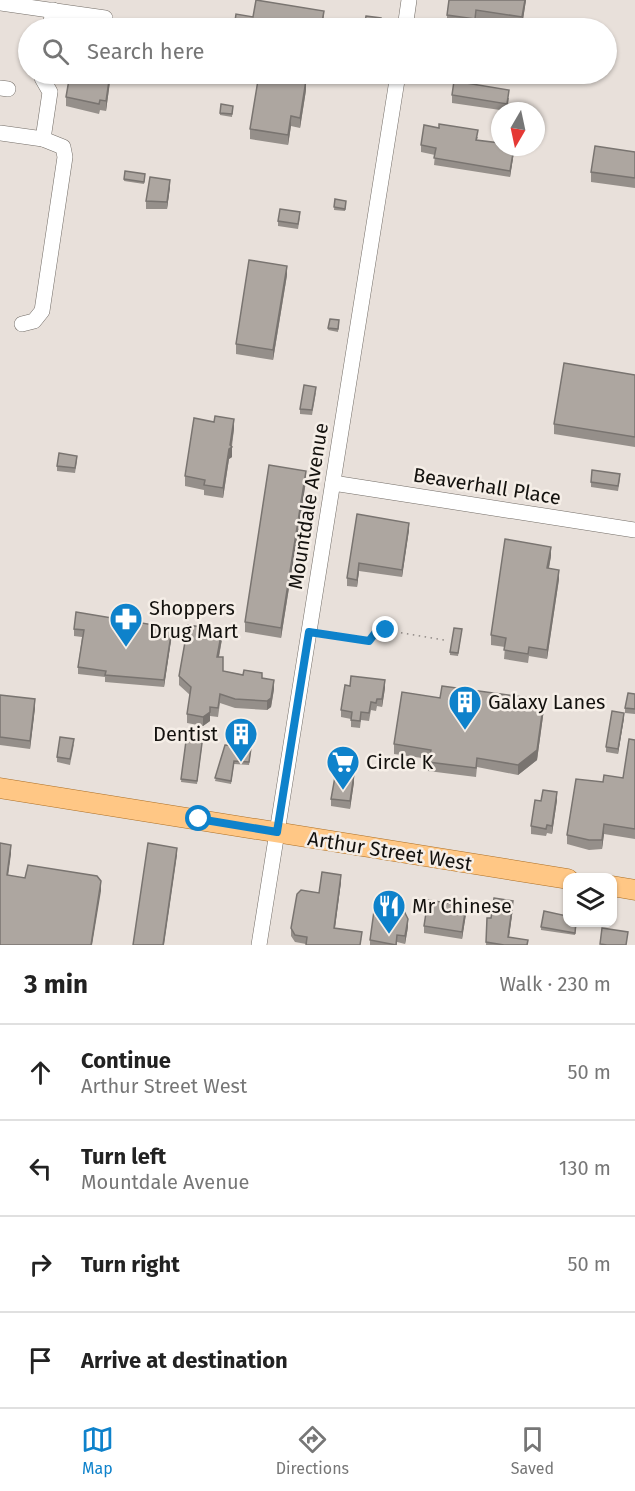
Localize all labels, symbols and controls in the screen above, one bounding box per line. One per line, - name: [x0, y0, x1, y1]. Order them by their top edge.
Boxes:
- search box: [18, 18, 617, 84]
- icon: search: [39, 35, 72, 68]
- text: Search here: [87, 38, 205, 65]
- north arrow: [491, 102, 545, 156]
- street label: Mountdale Avenue: [283, 421, 333, 591]
- street label: Beaverhall Place: [411, 462, 563, 510]
- place label: Shoppers Drug Mart: [149, 596, 239, 643]
- pharmacy icon: Shoppers Drug Mart: [108, 601, 144, 648]
- route end: [372, 616, 398, 642]
- building icon: Galaxy Lanes: [447, 684, 483, 731]
- place label: Galaxy Lanes: [488, 690, 605, 714]
- building icon: Dentist: [223, 716, 259, 763]
- place label: Dentist: [153, 722, 219, 746]
- supermarket icon: Circle K: [325, 744, 361, 791]
- place label: Circle K: [366, 750, 433, 774]
- route start: [185, 805, 211, 831]
- street label: Arthur Street West: [306, 826, 475, 876]
- map controls: [563, 873, 617, 927]
- button: layers: [563, 873, 617, 927]
- restaurant icon: Mr Chinese: [371, 888, 407, 935]
- place label: Mr Chinese: [412, 894, 512, 918]
- text: 3 min: [24, 969, 88, 1000]
- text: Walk · 230 m: [500, 972, 611, 996]
- text: Continue: [81, 1047, 171, 1074]
- icon: ahead: [24, 1056, 57, 1089]
- text: 50 m: [567, 1060, 611, 1084]
- text: Arthur Street West: [81, 1074, 247, 1098]
- text: Turn left: [81, 1143, 166, 1170]
- icon: left: [24, 1152, 57, 1185]
- text: 130 m: [559, 1156, 611, 1180]
- text: Mountdale Avenue: [81, 1170, 250, 1194]
- icon: right: [24, 1248, 57, 1281]
- text: Turn right: [81, 1251, 180, 1278]
- text: 50 m: [567, 1252, 611, 1276]
- icon: arrive: [24, 1344, 57, 1377]
- text: Arrive at destination: [81, 1347, 288, 1374]
- tab: Map: [81, 1423, 114, 1478]
- tab: Directions: [276, 1423, 349, 1478]
- tab: Saved: [511, 1423, 554, 1478]

